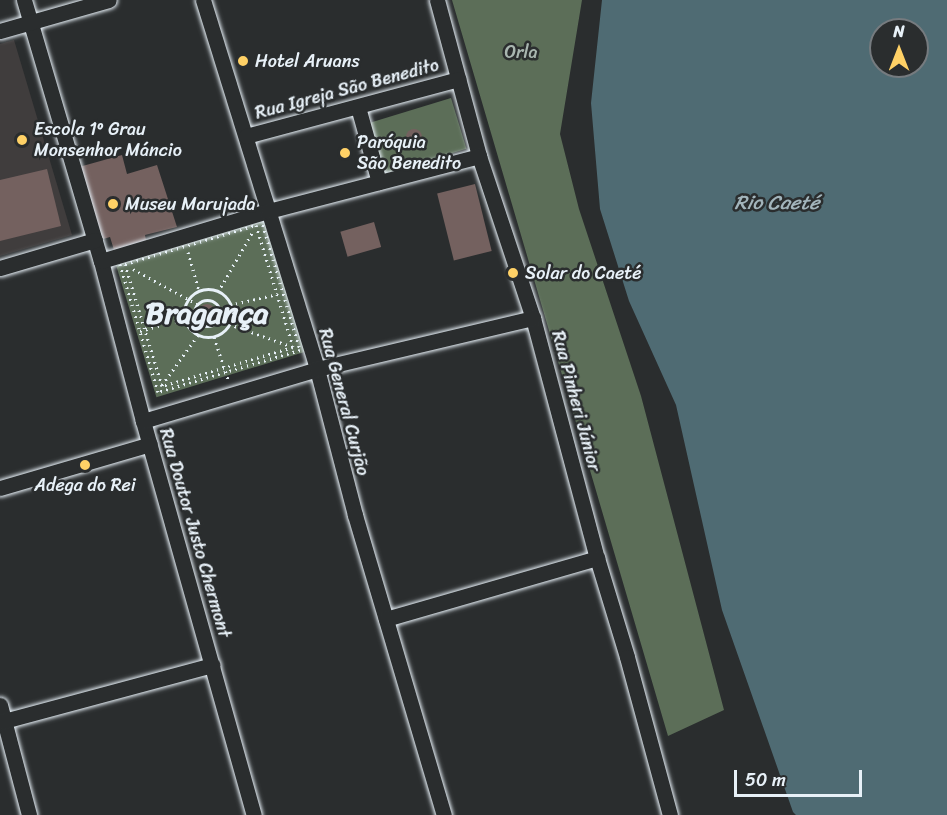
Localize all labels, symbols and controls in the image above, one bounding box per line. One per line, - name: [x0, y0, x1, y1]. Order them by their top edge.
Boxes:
- text: N: [893, 17, 905, 46]
- north arrow: [869, 18, 929, 78]
- park label: Orla: [504, 41, 538, 63]
- place label: Hotel Aruans: [255, 50, 359, 72]
- marker: Hotel Aruans: [236, 54, 250, 68]
- street label: Rua Igreja São Benedito: [252, 54, 442, 124]
- place label: Escola 1º Grau Monsenhor Máncio: [34, 119, 182, 162]
- place label: Paróquia São Benedito: [357, 132, 462, 174]
- marker: Escola 1º Grau Monsenhor Máncio: [15, 133, 29, 147]
- marker: Paróquia São Benedito: [338, 146, 352, 160]
- water label: Rio Caeté: [735, 190, 819, 214]
- place label: Museu Marujada: [125, 193, 255, 215]
- marker: Museu Marujada: [106, 197, 120, 211]
- place label: Solar do Caeté: [525, 262, 642, 284]
- marker: Solar do Caeté: [506, 266, 520, 280]
- district label: Bragança: [146, 295, 268, 331]
- street label: Rua General Curjão: [314, 326, 374, 478]
- street label: Rua Pinheri Júnior: [547, 328, 605, 474]
- street label: Rua Doutor Justo Chermont: [154, 425, 236, 641]
- marker: Adega do Rei: [78, 458, 92, 472]
- place label: Adega do Rei: [34, 474, 136, 496]
- scale bar: [737, 758, 864, 796]
- text: 50 m: [745, 764, 786, 796]

